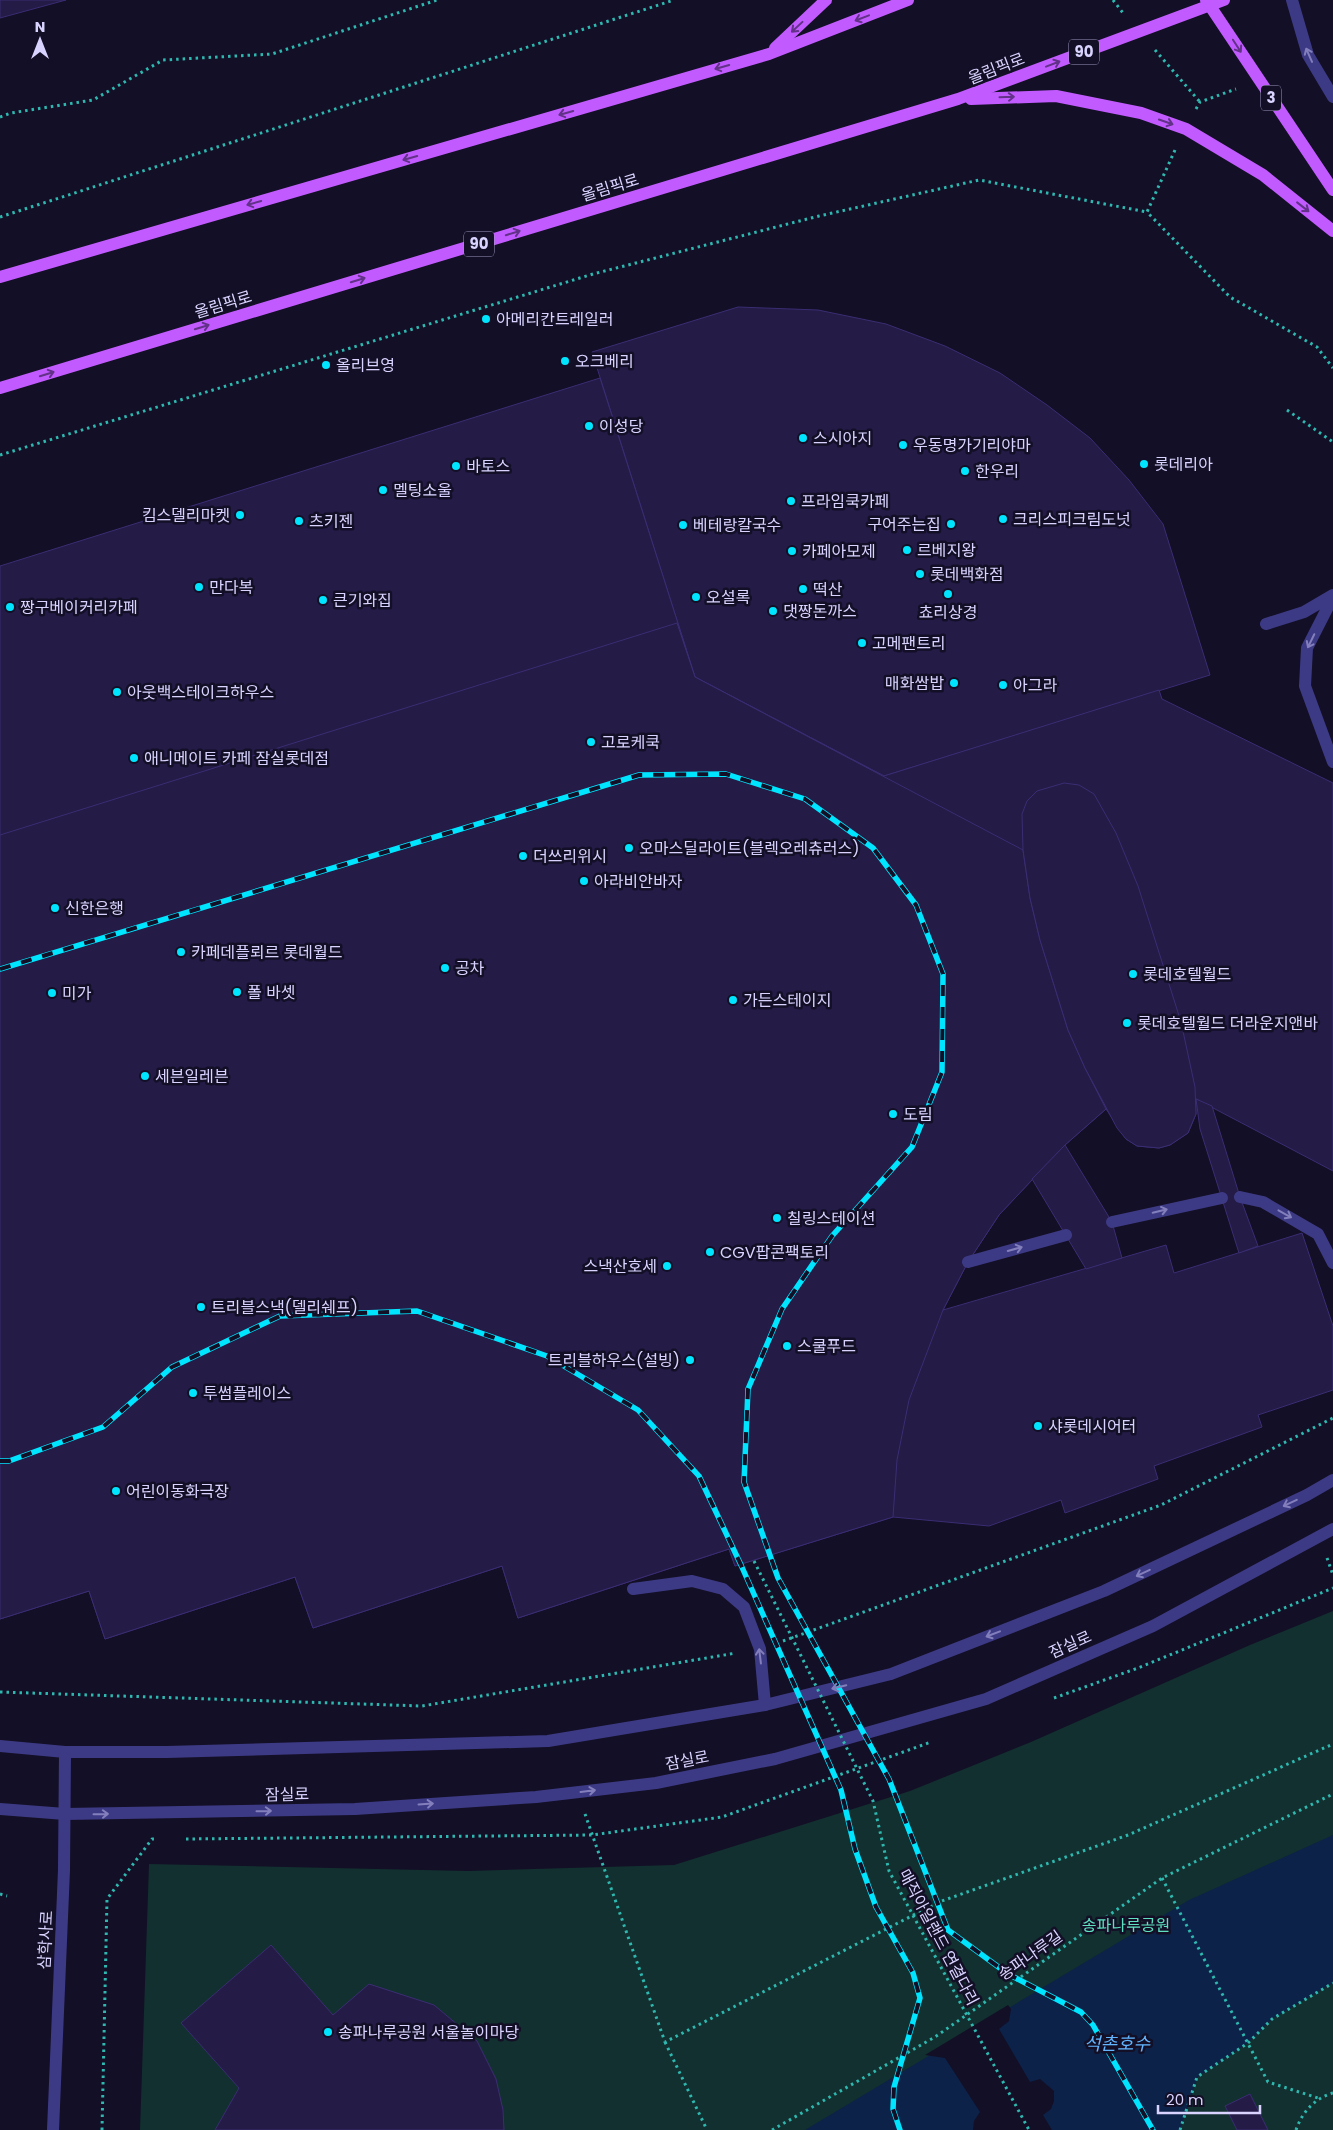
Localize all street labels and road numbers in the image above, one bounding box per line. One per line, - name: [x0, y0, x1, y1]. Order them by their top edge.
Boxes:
- road number: 90: [1069, 40, 1099, 64]
- street label: 올림픽로: [965, 47, 1028, 90]
- road number: 3: [1261, 86, 1281, 110]
- street label: 올림픽로: [579, 168, 642, 207]
- road number: 90: [464, 232, 494, 256]
- street label: 올림픽로: [192, 285, 255, 324]
- street label: 잠실로: [1045, 1625, 1095, 1664]
- street label: 잠실로: [663, 1745, 711, 1776]
- street label: 잠실로: [265, 1783, 310, 1806]
- street label: 매직아일랜드 연결다리: [893, 1865, 984, 2010]
- street label: 삼학사로: [32, 1910, 59, 1970]
- street label: 송파나루길: [994, 1925, 1067, 1986]

